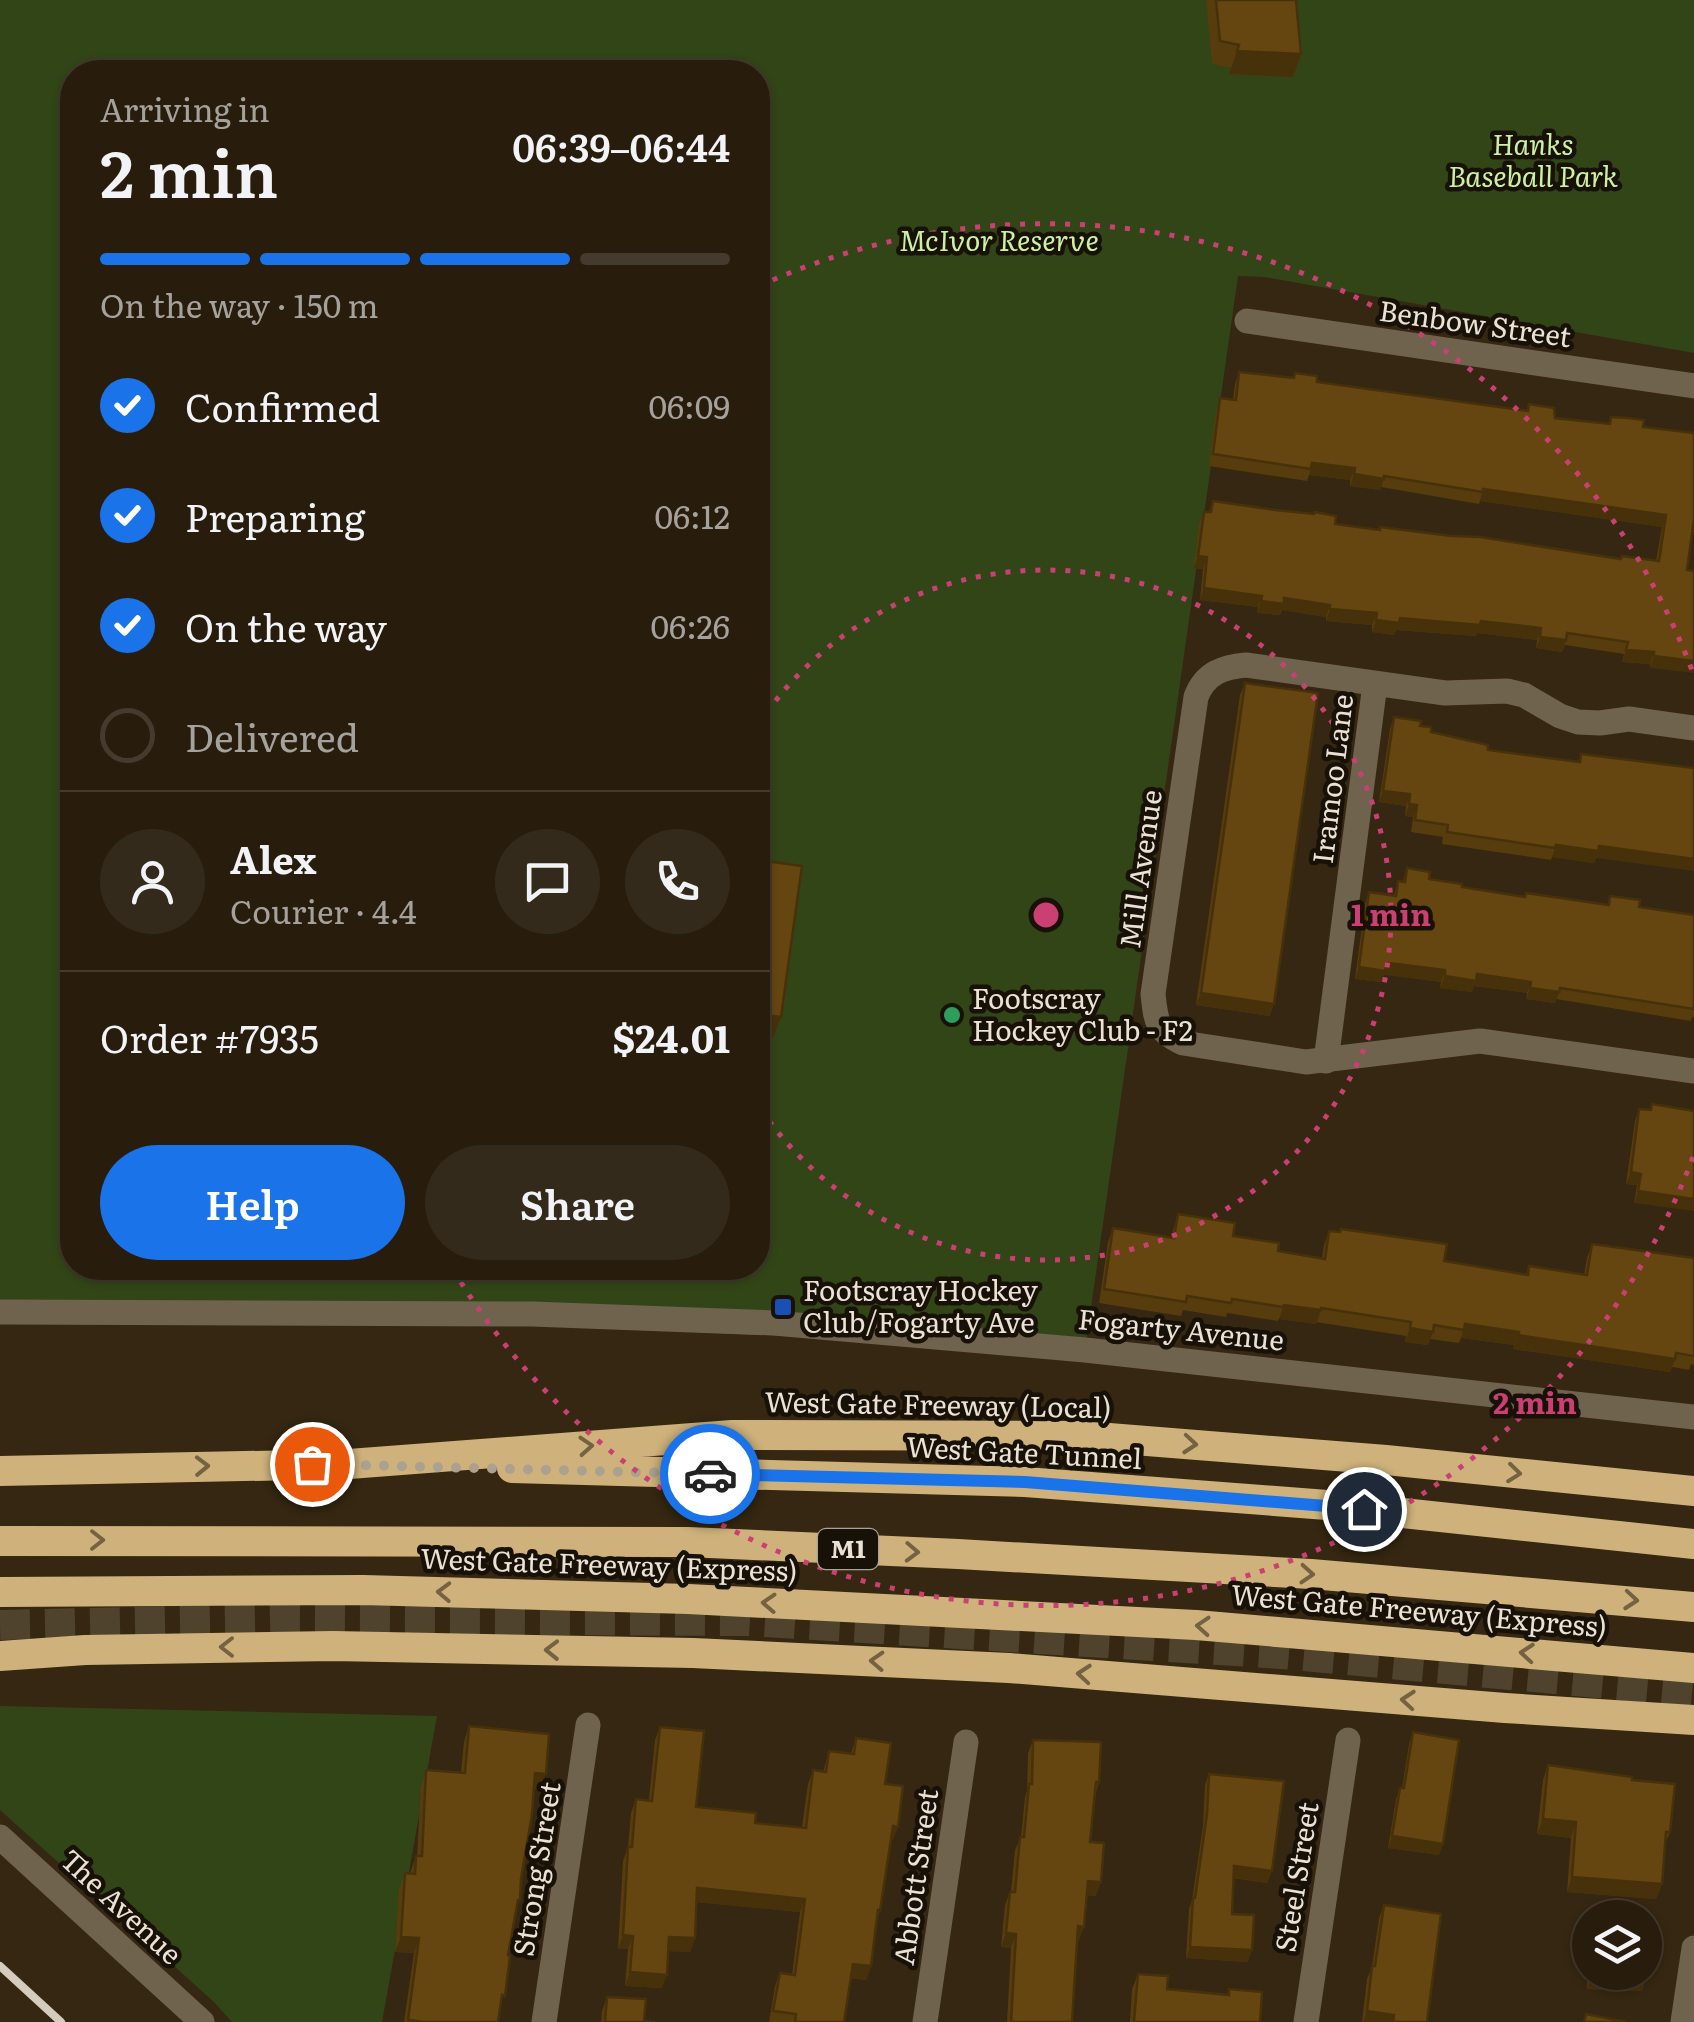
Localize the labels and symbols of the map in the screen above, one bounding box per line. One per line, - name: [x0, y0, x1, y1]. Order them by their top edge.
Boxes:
- park label: Hanks Baseball Park: [1448, 122, 1619, 196]
- park label: McIvor Reserve: [899, 218, 1099, 260]
- street label: Benbow Street: [1377, 288, 1575, 356]
- street label: Iramoo Lane: [1300, 692, 1362, 866]
- street label: Mill Avenue: [1107, 787, 1171, 951]
- text: 1 min: [1351, 891, 1431, 935]
- centre of rings: [1028, 897, 1064, 933]
- place label: Footscray Hockey Club - F2: [972, 976, 1193, 1050]
- marker: Footscray Hockey Club - F2: [941, 1004, 963, 1026]
- place label: Footscray Hockey Club/Fogarty Ave: [803, 1268, 1039, 1342]
- marker: Footscray Hockey Club/Fogarty Ave: [772, 1296, 794, 1318]
- street label: Fogarty Avenue: [1076, 1296, 1286, 1360]
- street label: West Gate Freeway (Local): [764, 1379, 1112, 1427]
- text: 2 min: [1493, 1379, 1577, 1423]
- pin: [270, 1422, 355, 1507]
- courier: [660, 1424, 760, 1524]
- street label: West Gate Tunnel: [905, 1424, 1143, 1478]
- one-way arrow: [1182, 1433, 1198, 1455]
- one-way arrow: [578, 1436, 594, 1457]
- one-way arrow: [195, 1456, 211, 1477]
- one-way arrow: [1506, 1462, 1522, 1483]
- pin: [1322, 1467, 1407, 1552]
- one-way arrow: [90, 1529, 106, 1551]
- road number: M1: [818, 1529, 878, 1569]
- street label: West Gate Freeway (Express): [420, 1535, 798, 1591]
- one-way arrow: [905, 1541, 921, 1562]
- one-way arrow: [1299, 1563, 1315, 1584]
- street label: West Gate Freeway (Express): [1229, 1572, 1609, 1646]
- one-way arrow: [436, 1582, 452, 1603]
- one-way arrow: [1623, 1589, 1639, 1611]
- one-way arrow: [761, 1593, 777, 1614]
- one-way arrow: [1195, 1615, 1211, 1637]
- one-way arrow: [219, 1636, 235, 1657]
- one-way arrow: [544, 1639, 560, 1661]
- one-way arrow: [1519, 1643, 1535, 1665]
- one-way arrow: [869, 1651, 884, 1672]
- one-way arrow: [1075, 1664, 1091, 1685]
- one-way arrow: [1399, 1690, 1415, 1712]
- street label: Strong Street: [501, 1778, 570, 1959]
- street label: Abbott Street: [881, 1785, 947, 1968]
- street label: Steel Street: [1262, 1798, 1328, 1955]
- street label: The Avenue: [52, 1838, 193, 1973]

